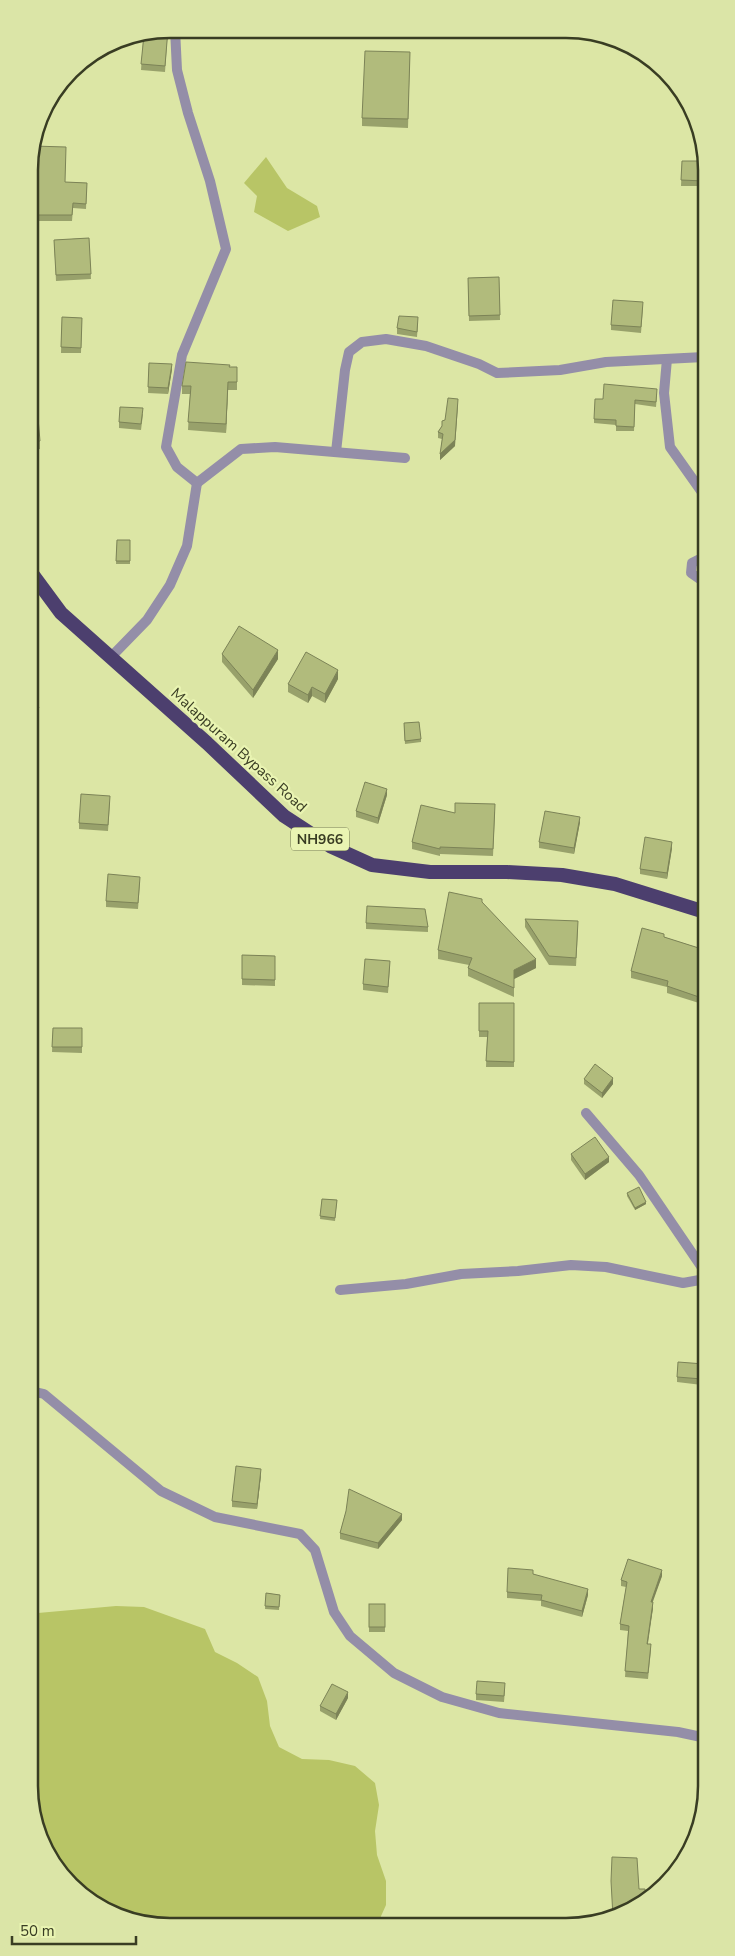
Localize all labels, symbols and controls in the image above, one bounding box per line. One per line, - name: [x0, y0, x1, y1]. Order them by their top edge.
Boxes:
- street label: Malappuram Bypass Road: [167, 683, 311, 817]
- road number: NH966: [291, 828, 349, 851]
- scale bar: [12, 1914, 136, 1946]
- text: 50 m: [20, 1921, 55, 1941]

